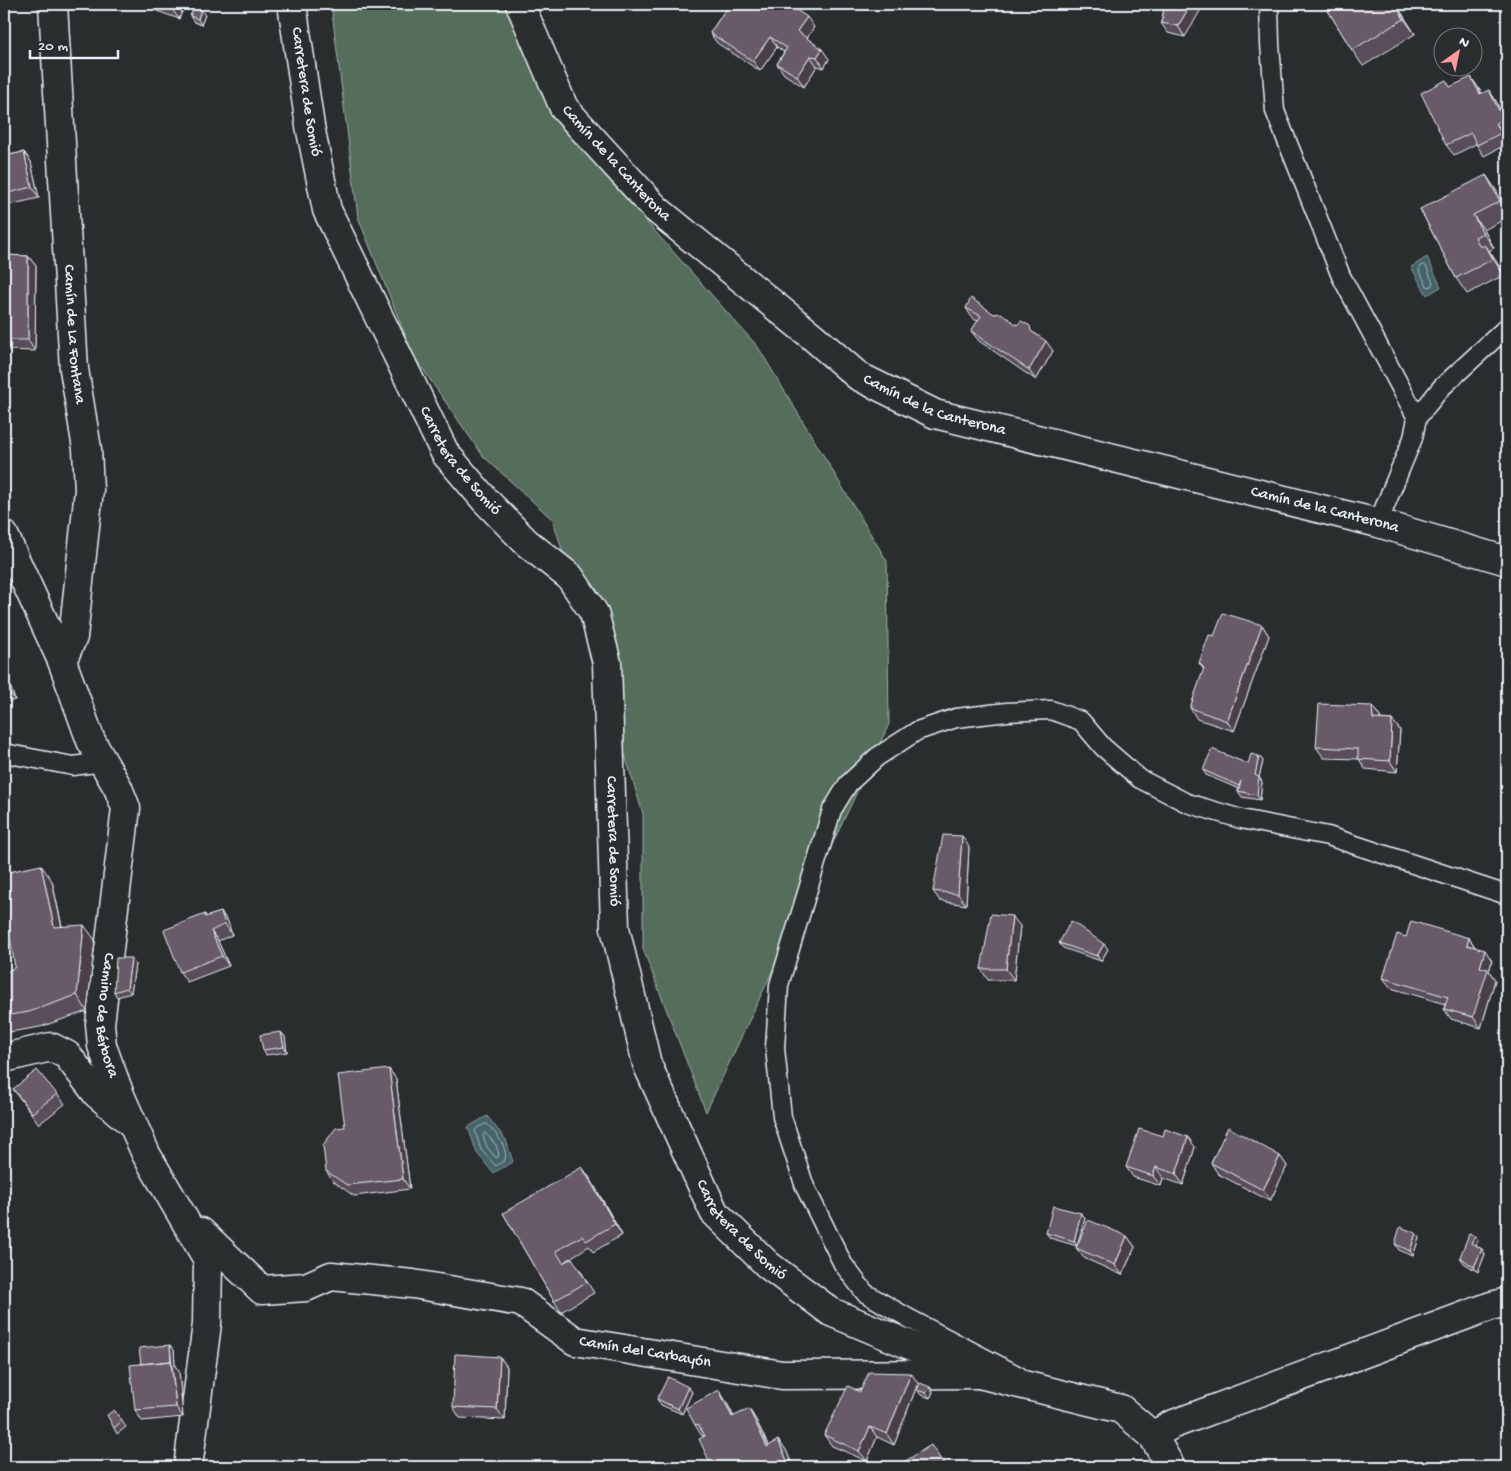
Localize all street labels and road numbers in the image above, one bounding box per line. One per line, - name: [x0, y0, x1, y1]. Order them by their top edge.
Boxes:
- street label: Carretera de Somió: [286, 26, 325, 158]
- street label: Camín de la Canterona: [557, 102, 675, 227]
- street label: Camín de La Fontana: [59, 264, 89, 406]
- street label: Camín de la Canterona: [860, 370, 1009, 441]
- street label: Carretera de Somió: [414, 403, 505, 520]
- street label: Camín de la Canterona: [1249, 483, 1402, 538]
- street label: Carretera de Somió: [601, 776, 624, 907]
- street label: Camino de Bérbora: [90, 952, 123, 1082]
- street label: Carretera de Somió: [691, 1177, 790, 1285]
- street label: Camín del Carbayón: [578, 1332, 713, 1373]

